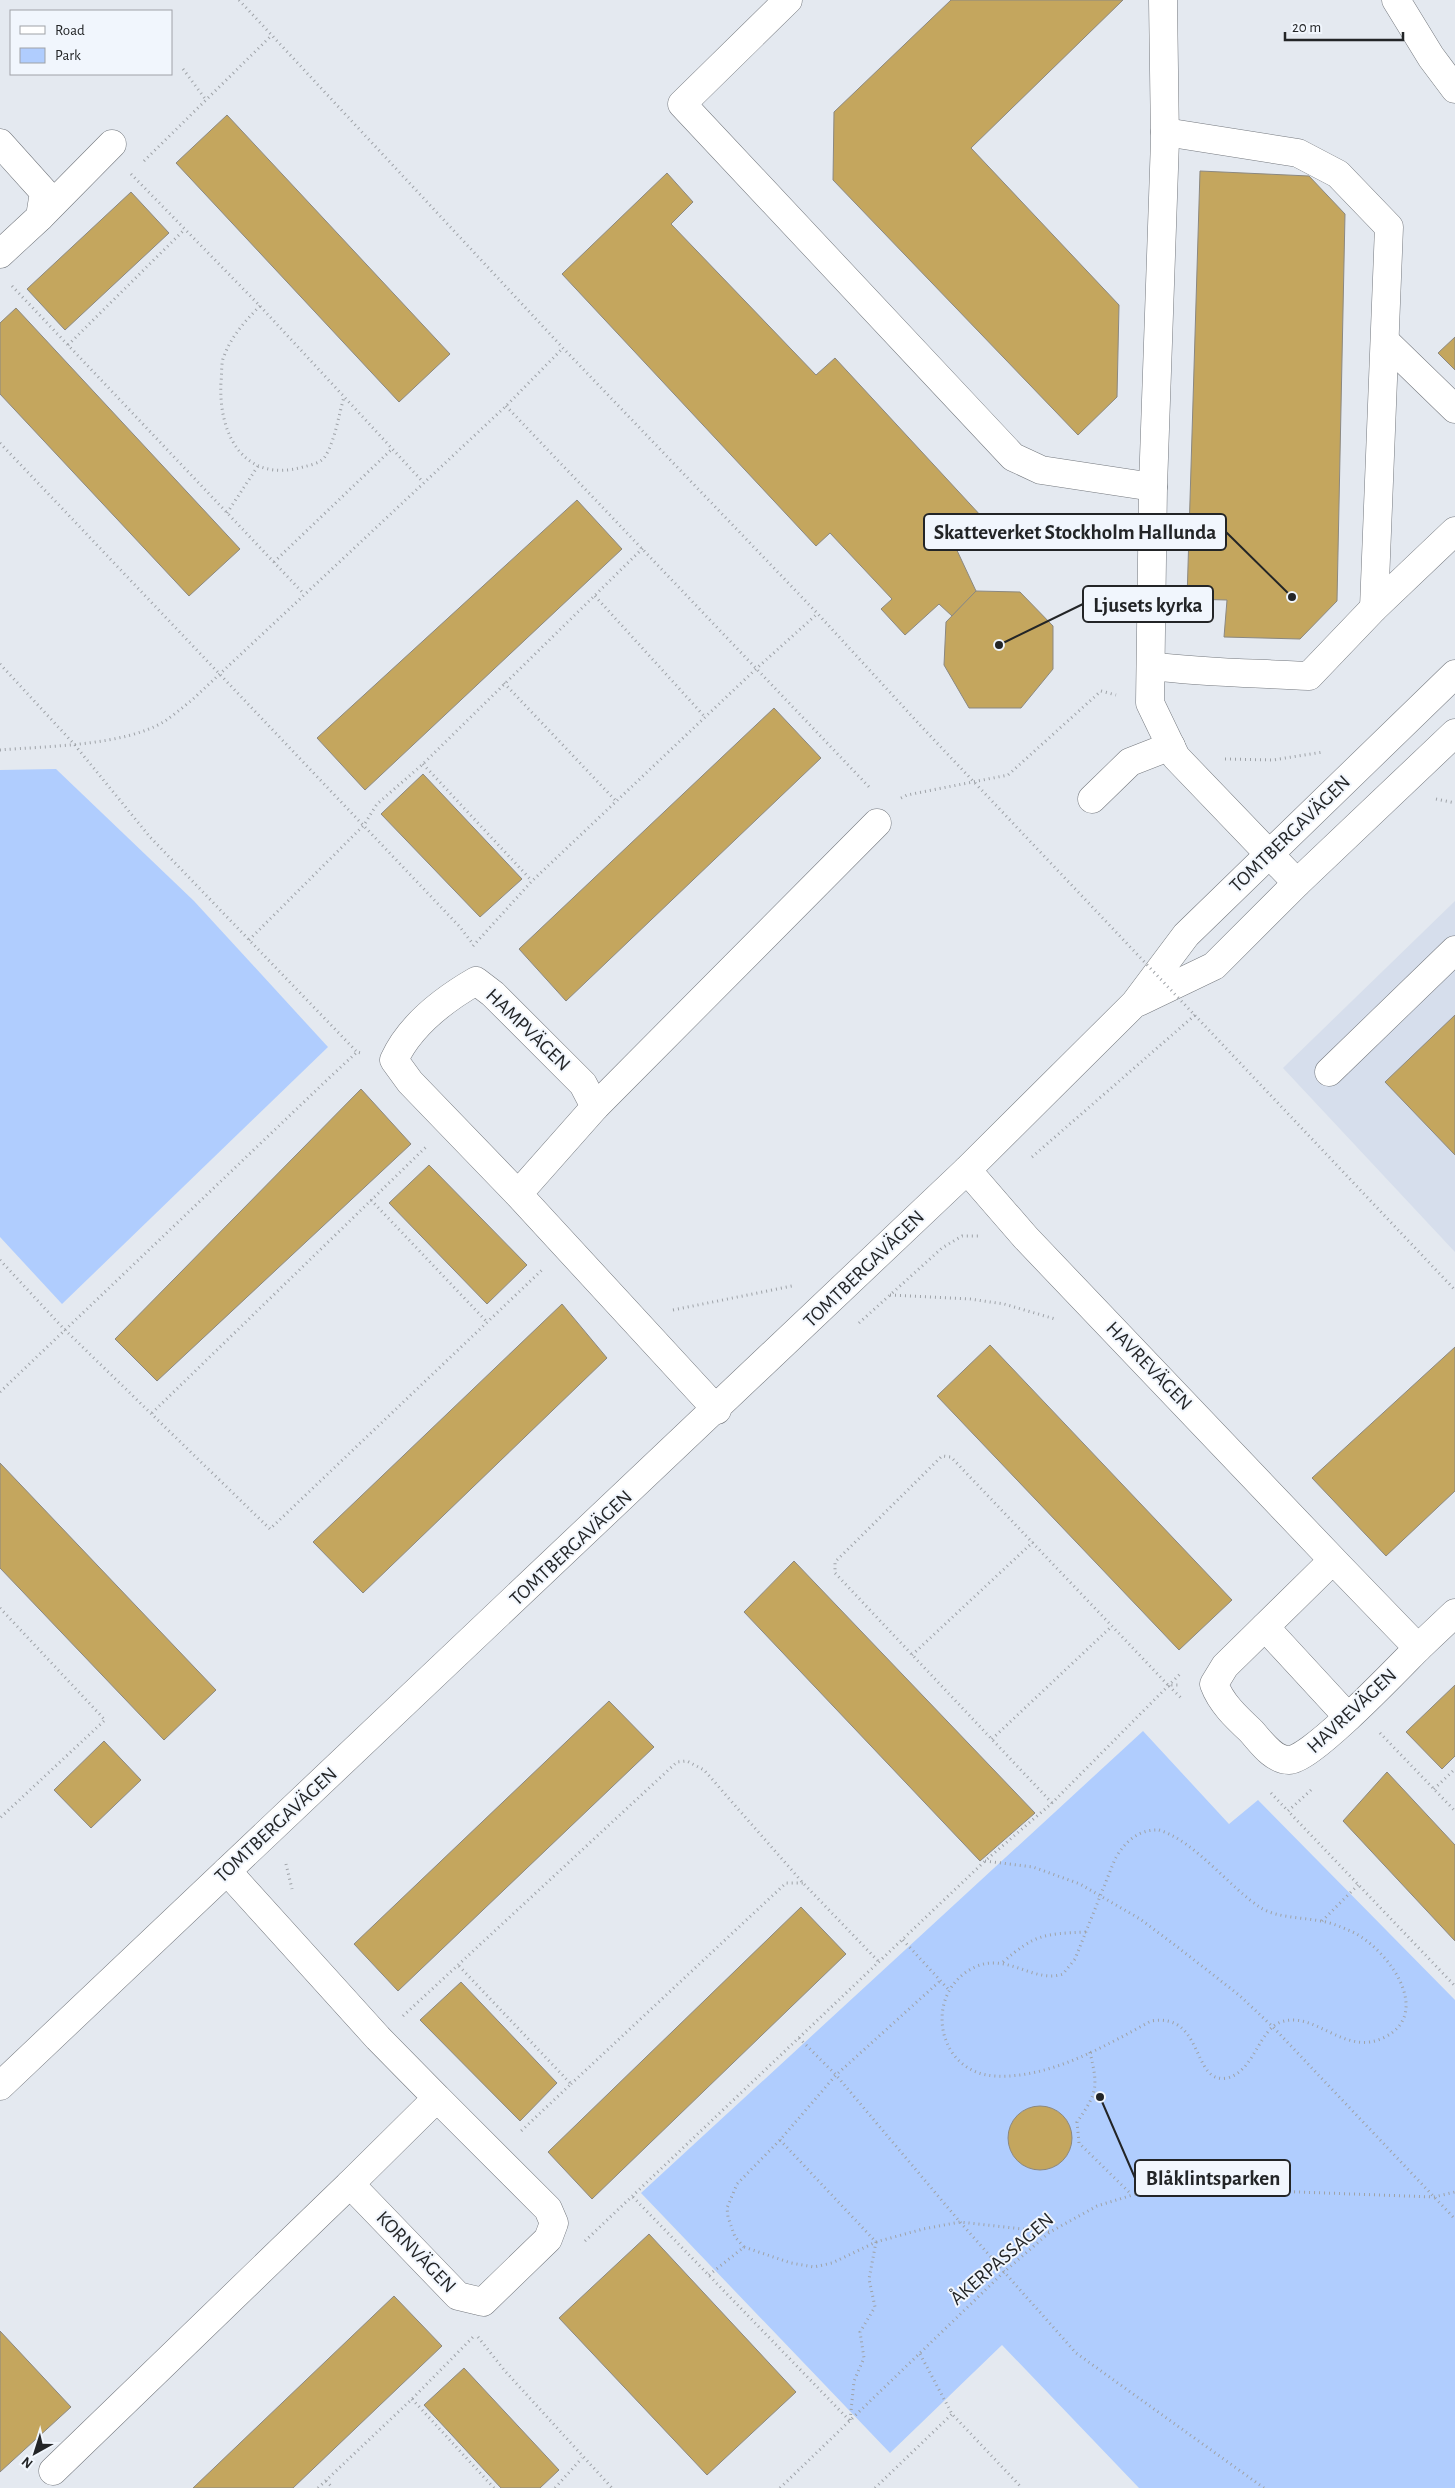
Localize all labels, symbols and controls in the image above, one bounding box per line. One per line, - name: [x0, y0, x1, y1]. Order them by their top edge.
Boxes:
- legend: [10, 10, 172, 75]
- scale bar: [1285, 10, 1402, 42]
- text: 20 m: [1292, 20, 1321, 35]
- text: Road: [55, 23, 85, 38]
- text: Park: [55, 48, 81, 63]
- callout: Skatteverket Stockholm Hallunda: [924, 514, 1226, 550]
- text: Skatteverket Stockholm Hallunda: [934, 522, 1216, 543]
- callout: Ljusets kyrka: [1083, 586, 1213, 622]
- text: Ljusets kyrka: [1093, 595, 1203, 616]
- street label: TOMTBERGAVÄGEN: [1226, 772, 1354, 896]
- street label: HAMPVÄGEN: [482, 985, 574, 1075]
- street label: TOMTBERGAVÄGEN: [800, 1207, 928, 1331]
- street label: HAVREVÄGEN: [1102, 1318, 1196, 1414]
- street label: TOMTBERGAVÄGEN: [506, 1486, 636, 1610]
- street label: HAVREVÄGEN: [1303, 1665, 1401, 1757]
- street label: TOMTBERGAVÄGEN: [211, 1763, 341, 1887]
- callout: Blåklintsparken: [1135, 2160, 1290, 2196]
- text: Blåklintsparken: [1146, 2168, 1280, 2189]
- street label: KORNVÄGEN: [372, 2207, 460, 2297]
- street label: ÅKERPASSAGEN: [946, 2208, 1057, 2309]
- north arrow: [10, 2428, 60, 2478]
- text: N: [19, 2454, 36, 2471]

